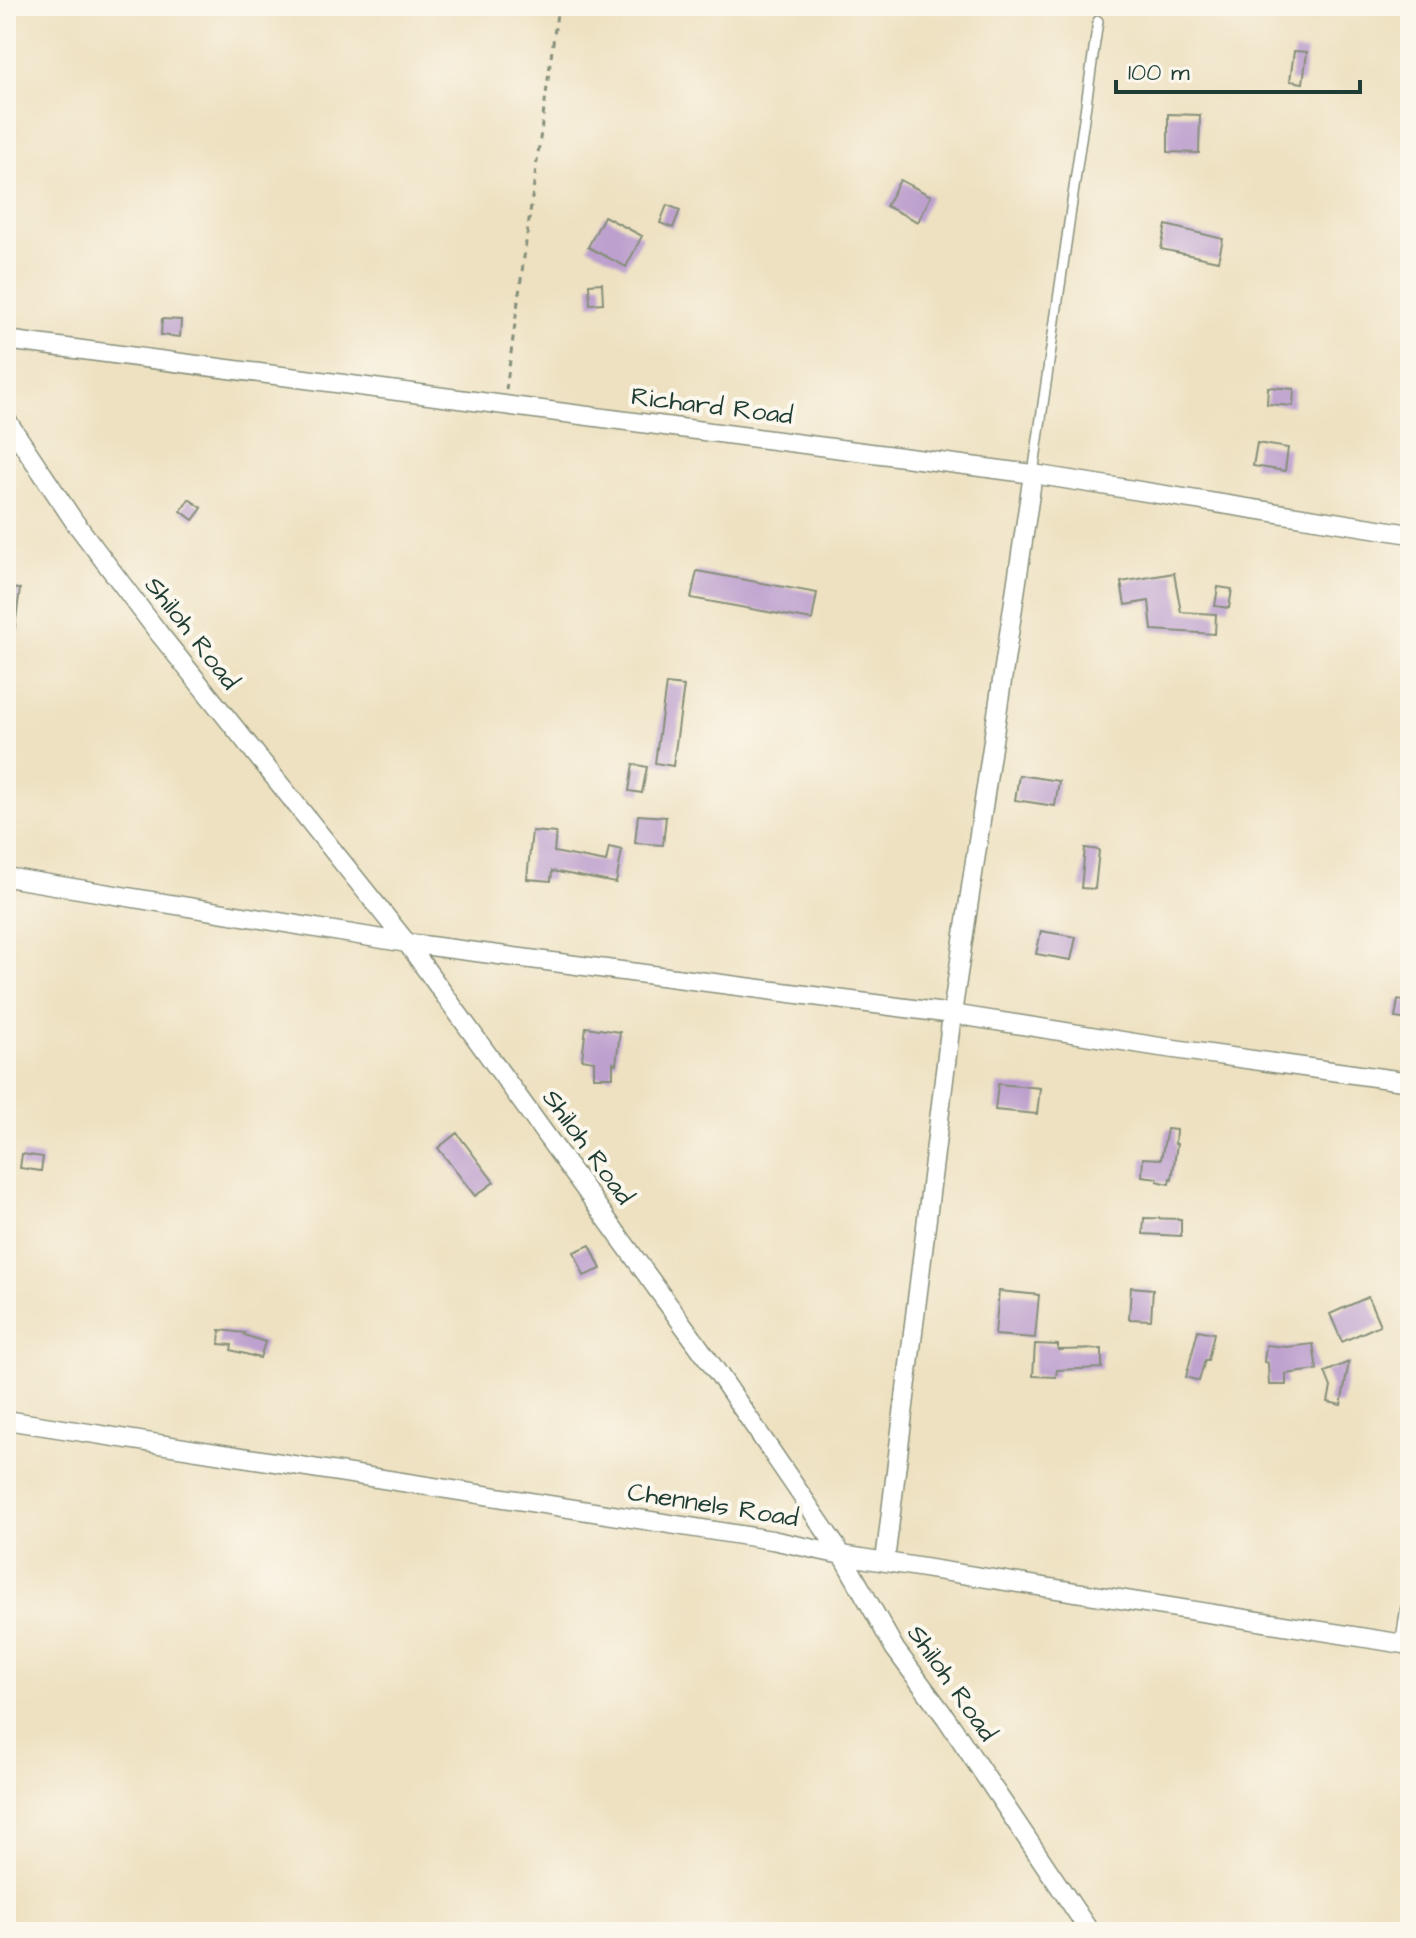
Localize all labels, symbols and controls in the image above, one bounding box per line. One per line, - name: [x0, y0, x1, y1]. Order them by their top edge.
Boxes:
- scale bar: [1116, 44, 1360, 94]
- text: 100 m: [1128, 56, 1190, 90]
- street label: Richard Road: [629, 378, 795, 434]
- street label: Shiloh Road: [136, 569, 248, 697]
- street label: Shiloh Road: [534, 1082, 642, 1212]
- street label: Chennels Road: [625, 1474, 801, 1536]
- street label: Shiloh Road: [898, 1617, 1006, 1749]

